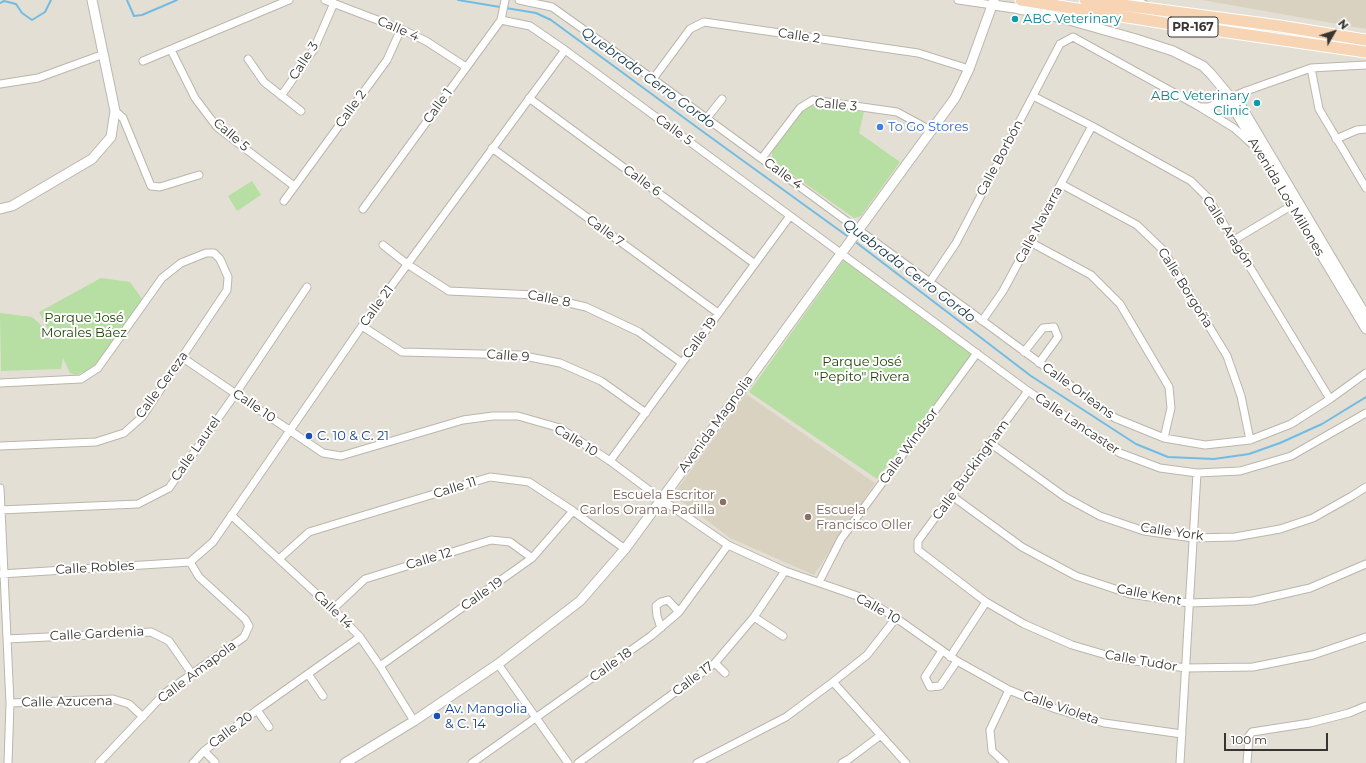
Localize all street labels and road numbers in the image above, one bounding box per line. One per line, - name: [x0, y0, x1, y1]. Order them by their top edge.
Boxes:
- street label: Calle 4: [375, 13, 421, 45]
- road number: PR-167: [1168, 17, 1218, 37]
- street label: Calle 2: [777, 25, 821, 47]
- street label: Calle 3: [286, 39, 322, 83]
- street label: Calle 1: [420, 85, 456, 127]
- street label: Calle 2: [332, 87, 370, 131]
- street label: Calle 3: [814, 95, 858, 115]
- street label: Calle 5: [652, 111, 696, 149]
- street label: Calle 5: [210, 115, 252, 155]
- street label: Calle Borbón: [973, 117, 1027, 199]
- street label: Avenida Los Millones: [1244, 135, 1328, 259]
- street label: Calle 4: [761, 155, 805, 193]
- street label: Calle 6: [620, 162, 664, 200]
- street label: Calle Navarra: [1012, 184, 1066, 266]
- street label: Calle Aragón: [1199, 193, 1257, 271]
- street label: Calle 7: [583, 212, 627, 250]
- street label: Calle Borgoña: [1154, 245, 1216, 331]
- street label: Calle 21: [357, 282, 397, 330]
- street label: Calle 8: [526, 287, 572, 311]
- street label: Calle 19: [680, 314, 720, 362]
- street label: Calle 9: [486, 347, 530, 365]
- street label: Calle Cereza: [132, 348, 192, 422]
- street label: Calle Orleans: [1039, 360, 1117, 422]
- street label: Avenida Magnolia: [675, 372, 757, 476]
- street label: Calle 10: [230, 386, 278, 426]
- street label: Calle Lancaster: [1032, 390, 1122, 458]
- street label: Calle Windsor: [876, 405, 942, 487]
- street label: Calle Laurel: [168, 414, 224, 484]
- street label: Calle Buckingham: [929, 417, 1013, 523]
- street label: Calle 10: [551, 422, 601, 460]
- street label: Calle 11: [431, 474, 479, 502]
- street label: Calle York: [1139, 520, 1205, 544]
- street label: Calle 12: [404, 545, 454, 573]
- street label: Calle Robles: [55, 558, 135, 578]
- street label: Calle 19: [458, 574, 506, 614]
- street label: Calle Kent: [1115, 581, 1183, 609]
- street label: Calle 14: [310, 588, 356, 632]
- street label: Calle 10: [853, 590, 903, 628]
- street label: Calle Gardenia: [49, 624, 145, 644]
- street label: Calle Amapola: [155, 637, 239, 707]
- street label: Calle 18: [587, 645, 635, 685]
- street label: Calle Tudor: [1104, 647, 1178, 675]
- street label: Calle 17: [669, 659, 717, 699]
- street label: Calle Violeta: [1021, 688, 1101, 728]
- street label: Calle Azucena: [21, 693, 113, 711]
- street label: Calle 20: [206, 708, 256, 752]

